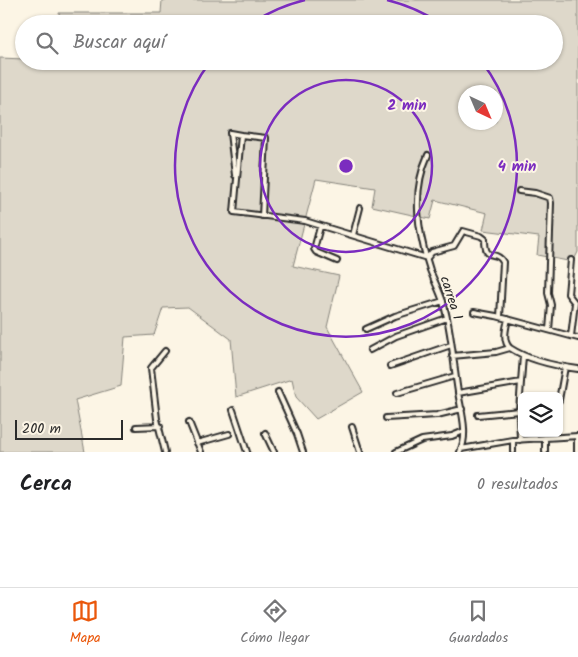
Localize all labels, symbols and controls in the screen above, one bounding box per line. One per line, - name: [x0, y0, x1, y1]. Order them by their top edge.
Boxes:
- search box: [15, 15, 563, 70]
- text: Buscar aquí: [73, 28, 165, 58]
- icon: search: [33, 29, 61, 57]
- north arrow: [458, 85, 503, 130]
- text: 2 min: [387, 94, 427, 118]
- text: 4 min: [498, 155, 536, 179]
- centre of rings: [337, 157, 355, 175]
- street label: carrea 1: [434, 273, 468, 323]
- map controls: [518, 392, 563, 437]
- button: layers: [518, 392, 563, 437]
- scale bar: [15, 417, 122, 440]
- text: 200 m: [22, 418, 61, 440]
- text: Cerca: [20, 468, 72, 501]
- text: 0 resultados: [477, 472, 558, 497]
- tab: Mapa: [70, 597, 101, 649]
- tab: Cómo llegar: [240, 597, 309, 649]
- tab: Guardados: [449, 597, 508, 649]

